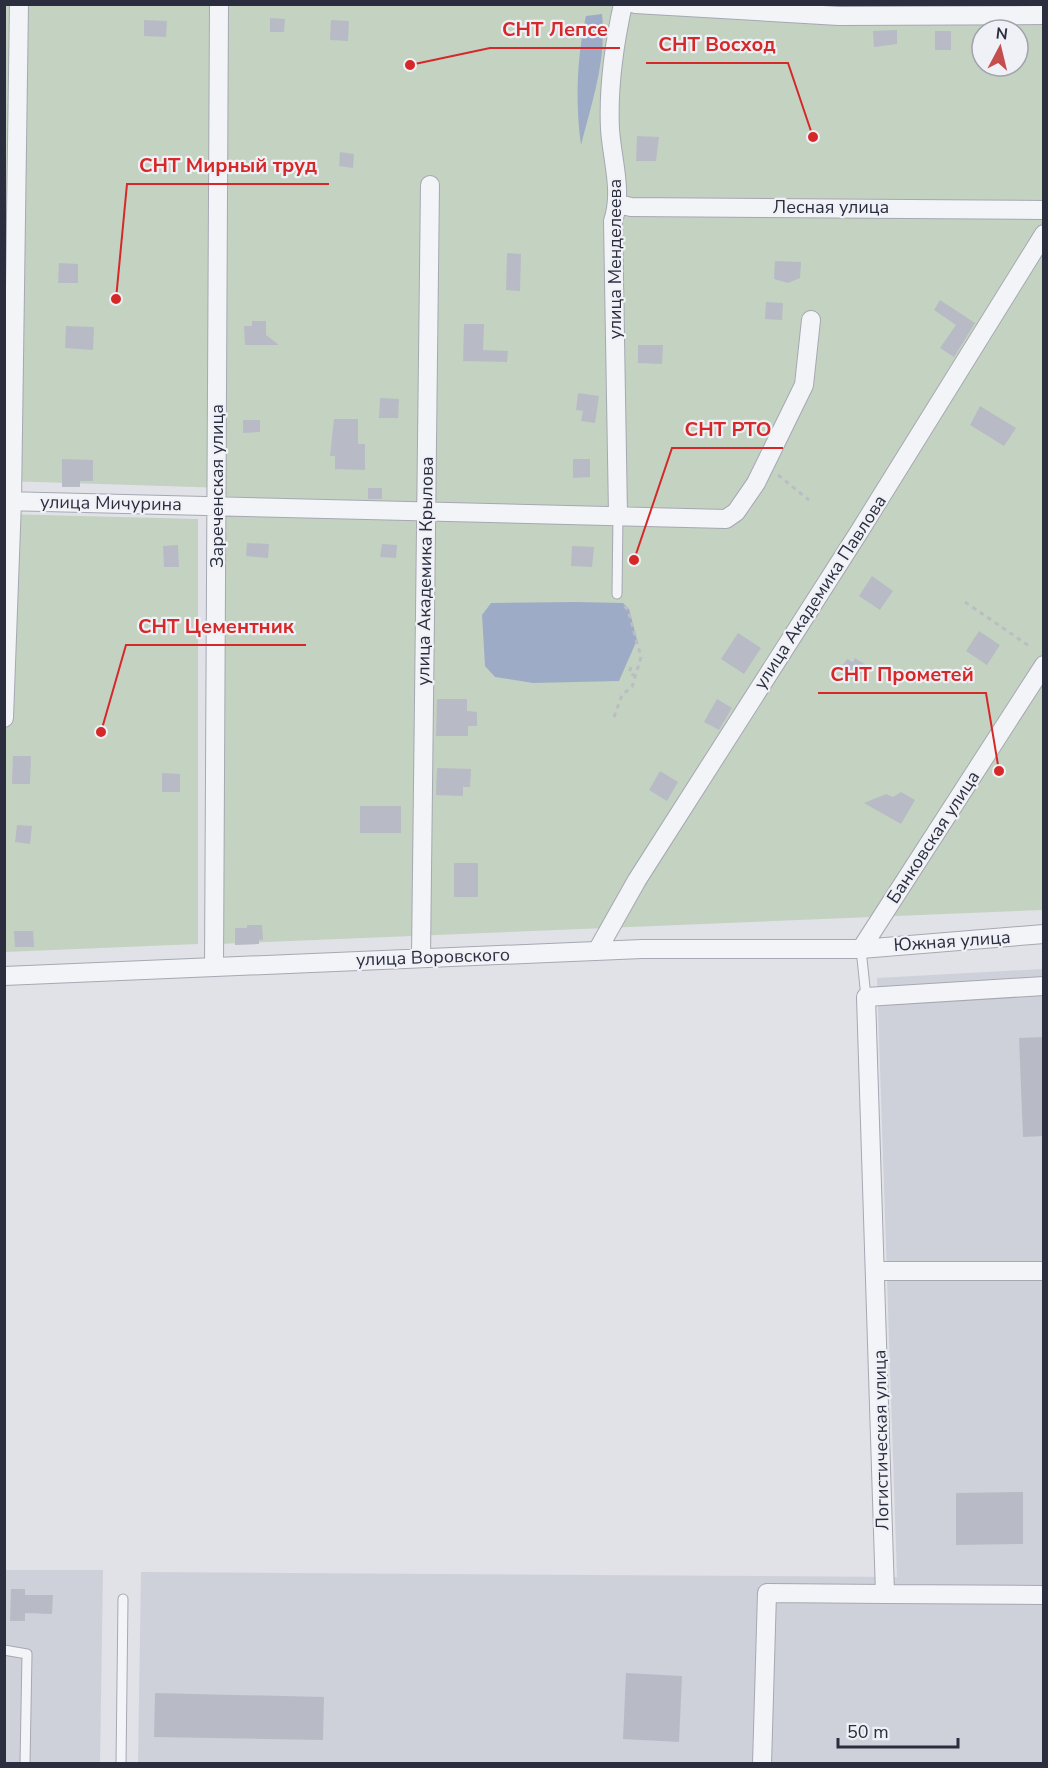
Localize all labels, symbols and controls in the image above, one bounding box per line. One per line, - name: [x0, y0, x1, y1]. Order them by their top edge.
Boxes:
- callout: СНТ Лепсе: [490, 10, 620, 48]
- text: СНТ Лепсе: [502, 16, 608, 43]
- north arrow: [970, 18, 1030, 78]
- text: N: [994, 22, 1009, 46]
- callout: СНТ Восход: [646, 25, 788, 63]
- text: СНТ Восход: [658, 31, 776, 58]
- callout: СНТ Мирный труд: [127, 146, 329, 184]
- text: СНТ Мирный труд: [139, 152, 317, 179]
- street label: улица Менделеева: [603, 179, 627, 339]
- street label: Лесная улица: [773, 195, 889, 219]
- street label: Зареченская улица: [205, 404, 229, 568]
- callout: СНТ РТО: [672, 410, 783, 448]
- text: СНТ РТО: [685, 416, 771, 443]
- street label: улица Академика Крылова: [411, 456, 439, 686]
- street label: улица Мичурина: [40, 490, 182, 516]
- street label: улица Академика Павлова: [748, 490, 892, 694]
- callout: СНТ Цементник: [126, 607, 306, 645]
- text: СНТ Цементник: [138, 613, 295, 640]
- callout: СНТ Прометей: [818, 655, 986, 693]
- text: СНТ Прометей: [830, 661, 974, 688]
- street label: Банковская улица: [881, 766, 985, 908]
- street label: Южная улица: [893, 925, 1011, 957]
- street label: улица Воровского: [356, 942, 510, 972]
- street label: Логистическая улица: [867, 1349, 895, 1531]
- scale bar: [838, 1711, 958, 1749]
- text: 50 m: [847, 1720, 889, 1744]

